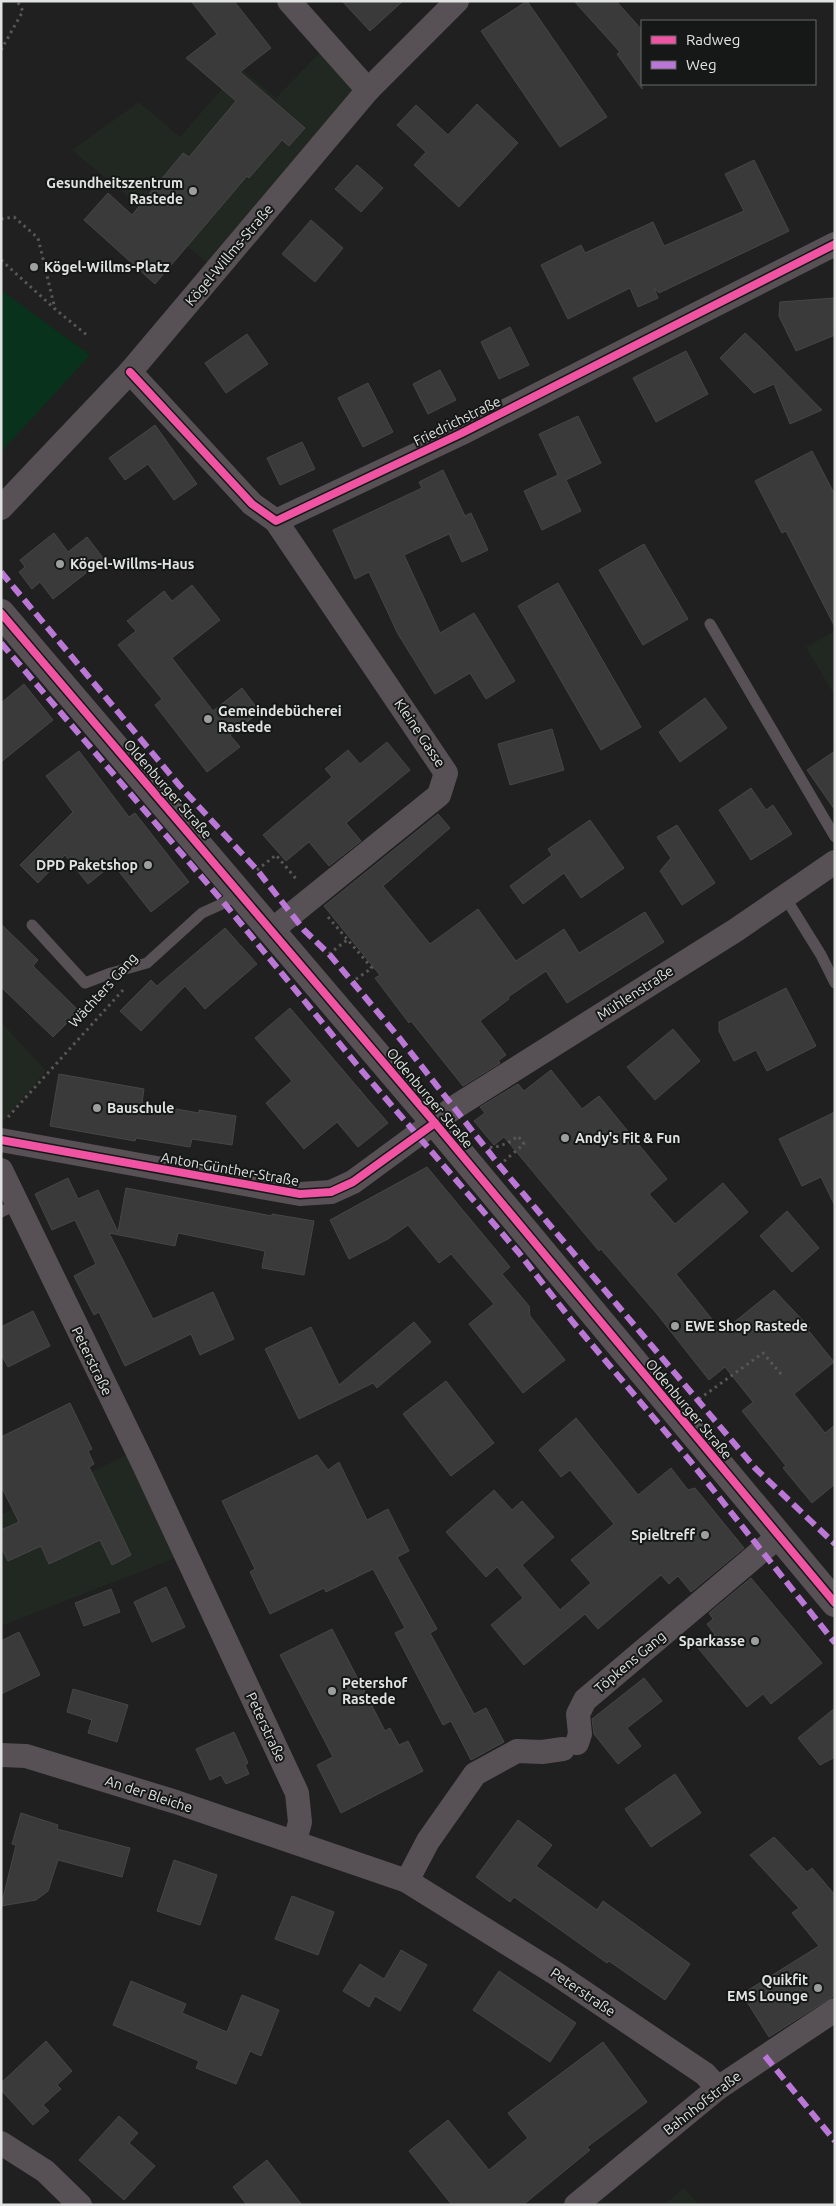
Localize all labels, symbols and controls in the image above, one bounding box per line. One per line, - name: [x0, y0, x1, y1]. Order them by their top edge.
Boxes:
- legend: [641, 20, 816, 85]
- text: Radweg: [686, 31, 740, 48]
- text: Weg: [686, 56, 717, 73]
- place label: Gesundheitszentrum Rastede: [46, 175, 183, 207]
- marker: Gesundheitszentrum Rastede: [187, 185, 199, 197]
- street label: Kögel-Willms-Straße: [182, 201, 276, 309]
- place label: Kögel-Willms-Platz: [44, 259, 170, 275]
- marker: Kögel-Willms-Platz: [28, 261, 40, 273]
- street label: Friedrichstraße: [411, 393, 503, 449]
- place label: Kögel-Willms-Haus: [70, 556, 195, 572]
- marker: Kögel-Willms-Haus: [54, 558, 66, 570]
- street label: Kleine Gasse: [391, 696, 449, 770]
- place label: Gemeindebücherei Rastede: [218, 703, 342, 735]
- marker: Gemeindebücherei Rastede: [202, 713, 214, 725]
- street label: Oldenburger Straße: [121, 736, 215, 842]
- place label: DPD Paketshop: [36, 857, 138, 873]
- marker: DPD Paketshop: [142, 859, 154, 871]
- street label: Wächters Gang: [65, 949, 141, 1031]
- street label: Mühlenstraße: [594, 962, 676, 1024]
- street label: Oldenburger Straße: [383, 1045, 477, 1151]
- place label: Bauschule: [107, 1100, 174, 1116]
- marker: Bauschule: [91, 1102, 103, 1114]
- place label: Andy's Fit & Fun: [575, 1130, 680, 1146]
- marker: Andy's Fit & Fun: [559, 1132, 571, 1144]
- street label: Anton-Günther-Straße: [160, 1149, 300, 1189]
- place label: EWE Shop Rastede: [685, 1318, 808, 1334]
- marker: EWE Shop Rastede: [669, 1320, 681, 1332]
- street label: Peterstraße: [68, 1324, 116, 1398]
- street label: Oldenburger Straße: [642, 1356, 736, 1462]
- place label: Spieltreff: [631, 1527, 695, 1543]
- marker: Spieltreff: [699, 1529, 711, 1541]
- street label: Töpkens Gang: [591, 1628, 669, 1696]
- place label: Sparkasse: [679, 1633, 745, 1649]
- marker: Sparkasse: [749, 1635, 761, 1647]
- place label: Petershof Rastede: [342, 1675, 408, 1707]
- marker: Petershof Rastede: [326, 1685, 338, 1697]
- street label: Peterstraße: [243, 1690, 289, 1764]
- street label: An der Bleiche: [103, 1772, 195, 1816]
- street label: Peterstraße: [548, 1965, 618, 2019]
- place label: Quikfit EMS Lounge: [727, 1972, 808, 2004]
- marker: Quikfit EMS Lounge: [812, 1982, 824, 1994]
- street label: Bahnhofstraße: [660, 2068, 744, 2138]

